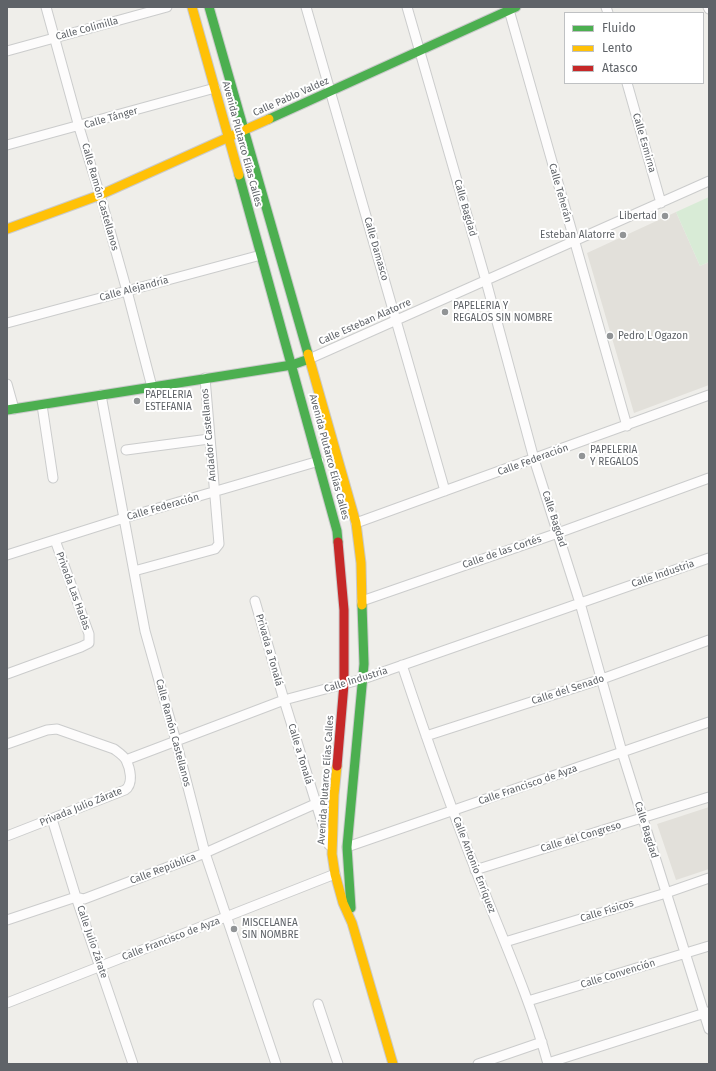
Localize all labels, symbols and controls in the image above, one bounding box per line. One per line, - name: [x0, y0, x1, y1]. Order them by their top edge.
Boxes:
- legend: [564, 12, 704, 84]
- street label: Calle Colimilla: [54, 15, 120, 43]
- text: Fluido: [602, 21, 636, 35]
- text: Lento: [602, 41, 632, 55]
- text: Atasco: [602, 61, 638, 75]
- street label: Calle Pablo Valdez: [251, 75, 331, 119]
- street label: Avenida Plutarco Elías Calles: [219, 80, 265, 208]
- street label: Calle Tánger: [83, 105, 139, 131]
- street label: Calle Esmirna: [630, 112, 658, 174]
- street label: Calle Ramón Castellanos: [79, 142, 121, 252]
- street label: Calle Teherán: [546, 162, 574, 224]
- street label: Calle Bagdad: [451, 178, 479, 238]
- place label: Libertad: [619, 210, 657, 222]
- marker: Libertad: [660, 211, 670, 221]
- street label: Calle Damasco: [361, 216, 391, 282]
- place label: Esteban Alatorre: [540, 229, 615, 241]
- marker: Esteban Alatorre: [618, 230, 628, 240]
- street label: Calle Alejandría: [98, 274, 170, 304]
- street label: Calle Esteban Alatorre: [317, 296, 413, 348]
- place label: PAPELERIA Y REGALOS SIN NOMBRE: [453, 300, 553, 324]
- marker: PAPELERIA Y REGALOS SIN NOMBRE: [440, 307, 450, 317]
- place label: Pedro L Ogazon: [618, 330, 688, 342]
- marker: Pedro L Ogazon: [605, 331, 615, 341]
- street label: Andador Castellanos: [199, 388, 219, 482]
- place label: PAPELERIA ESTEFANIA: [145, 389, 192, 412]
- street label: Avenida Plutarco Elías Calles: [306, 393, 352, 521]
- marker: PAPELERIA ESTEFANIA: [132, 396, 142, 406]
- street label: Calle Federación: [496, 442, 570, 478]
- place label: PAPELERIA Y REGALOS: [590, 444, 638, 468]
- marker: PAPELERIA Y REGALOS: [577, 451, 587, 461]
- street label: Calle Bagdad: [539, 489, 569, 549]
- street label: Calle Federación: [126, 491, 200, 523]
- street label: Calle de las Cortés: [461, 533, 543, 571]
- street label: Privada Las Hadas: [53, 550, 93, 632]
- street label: Calle Industria: [630, 558, 696, 590]
- street label: Privada a Tonalá: [253, 612, 285, 688]
- street label: Calle Industria: [323, 665, 389, 695]
- street label: Calle del Senado: [530, 673, 606, 707]
- street label: Calle Ramón Castellanos: [153, 678, 193, 788]
- street label: Avenida Plutarco Elías Calles: [316, 715, 336, 845]
- street label: Calle a Tonalá: [285, 722, 315, 786]
- street label: Calle Francisco de Ayza: [477, 762, 579, 808]
- street label: Privada Julio Zárate: [38, 785, 124, 829]
- street label: Calle Bagdad: [632, 800, 660, 860]
- street label: Calle Antonio Enríquez: [450, 815, 498, 915]
- street label: Calle del Congreso: [539, 819, 623, 855]
- street label: Calle República: [128, 851, 198, 887]
- street label: Calle Físicos: [579, 897, 635, 925]
- street label: Calle Julio Zárate: [74, 904, 110, 980]
- street label: Calle Francisco de Ayza: [120, 915, 222, 963]
- place label: MISCELANEA SIN NOMBRE: [242, 917, 299, 940]
- marker: MISCELANEA SIN NOMBRE: [229, 924, 239, 934]
- street label: Calle Convención: [579, 957, 657, 991]

